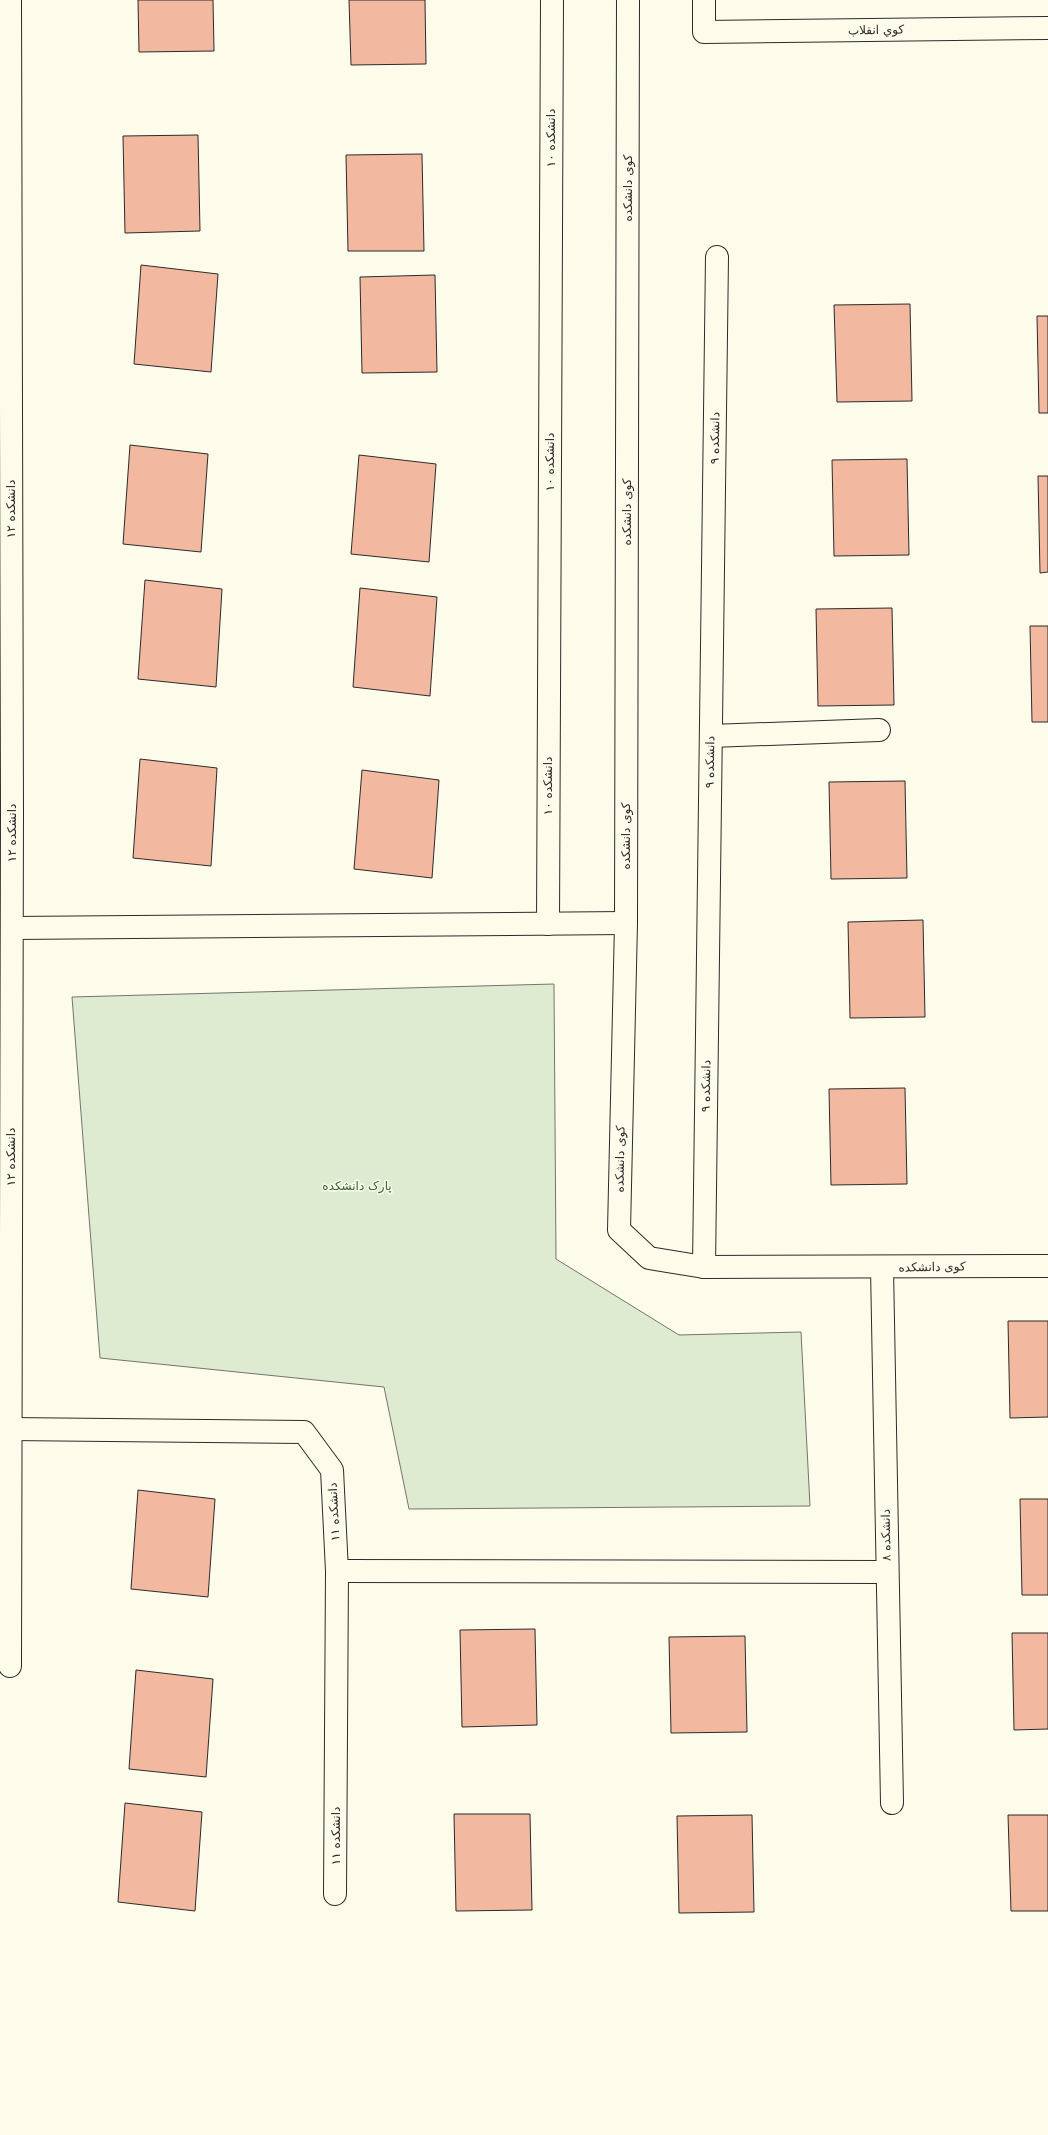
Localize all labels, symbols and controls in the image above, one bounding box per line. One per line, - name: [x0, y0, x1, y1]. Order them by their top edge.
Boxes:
- street label: كوي انقلاب: [848, 23, 905, 38]
- street label: دانشکده ۱۰: [544, 109, 558, 167]
- street label: کوی دانشکده: [621, 154, 636, 222]
- street label: دانشکده ۹: [708, 412, 722, 464]
- street label: دانشکده ۱۰: [543, 433, 557, 491]
- street label: کوی دانشکده: [620, 478, 635, 546]
- street label: دانشکده ۱۲: [4, 480, 18, 538]
- street label: دانشکده ۹: [703, 736, 717, 788]
- street label: دانشکده ۱۰: [541, 757, 555, 815]
- street label: کوی دانشکده: [619, 802, 634, 870]
- street label: دانشکده ۱۲: [5, 804, 19, 862]
- street label: دانشکده ۹: [699, 1060, 713, 1112]
- street label: کوی دانشکده: [612, 1125, 629, 1193]
- street label: دانشکده ۱۲: [4, 1128, 18, 1186]
- park label: پارک دانشکده: [322, 1179, 392, 1194]
- street label: کوی دانشکده: [898, 1259, 966, 1276]
- street label: دانشکده ۱۱: [325, 1482, 343, 1542]
- street label: دانشکده ۸: [879, 1509, 893, 1561]
- street label: دانشکده ۱۱: [329, 1807, 343, 1865]

